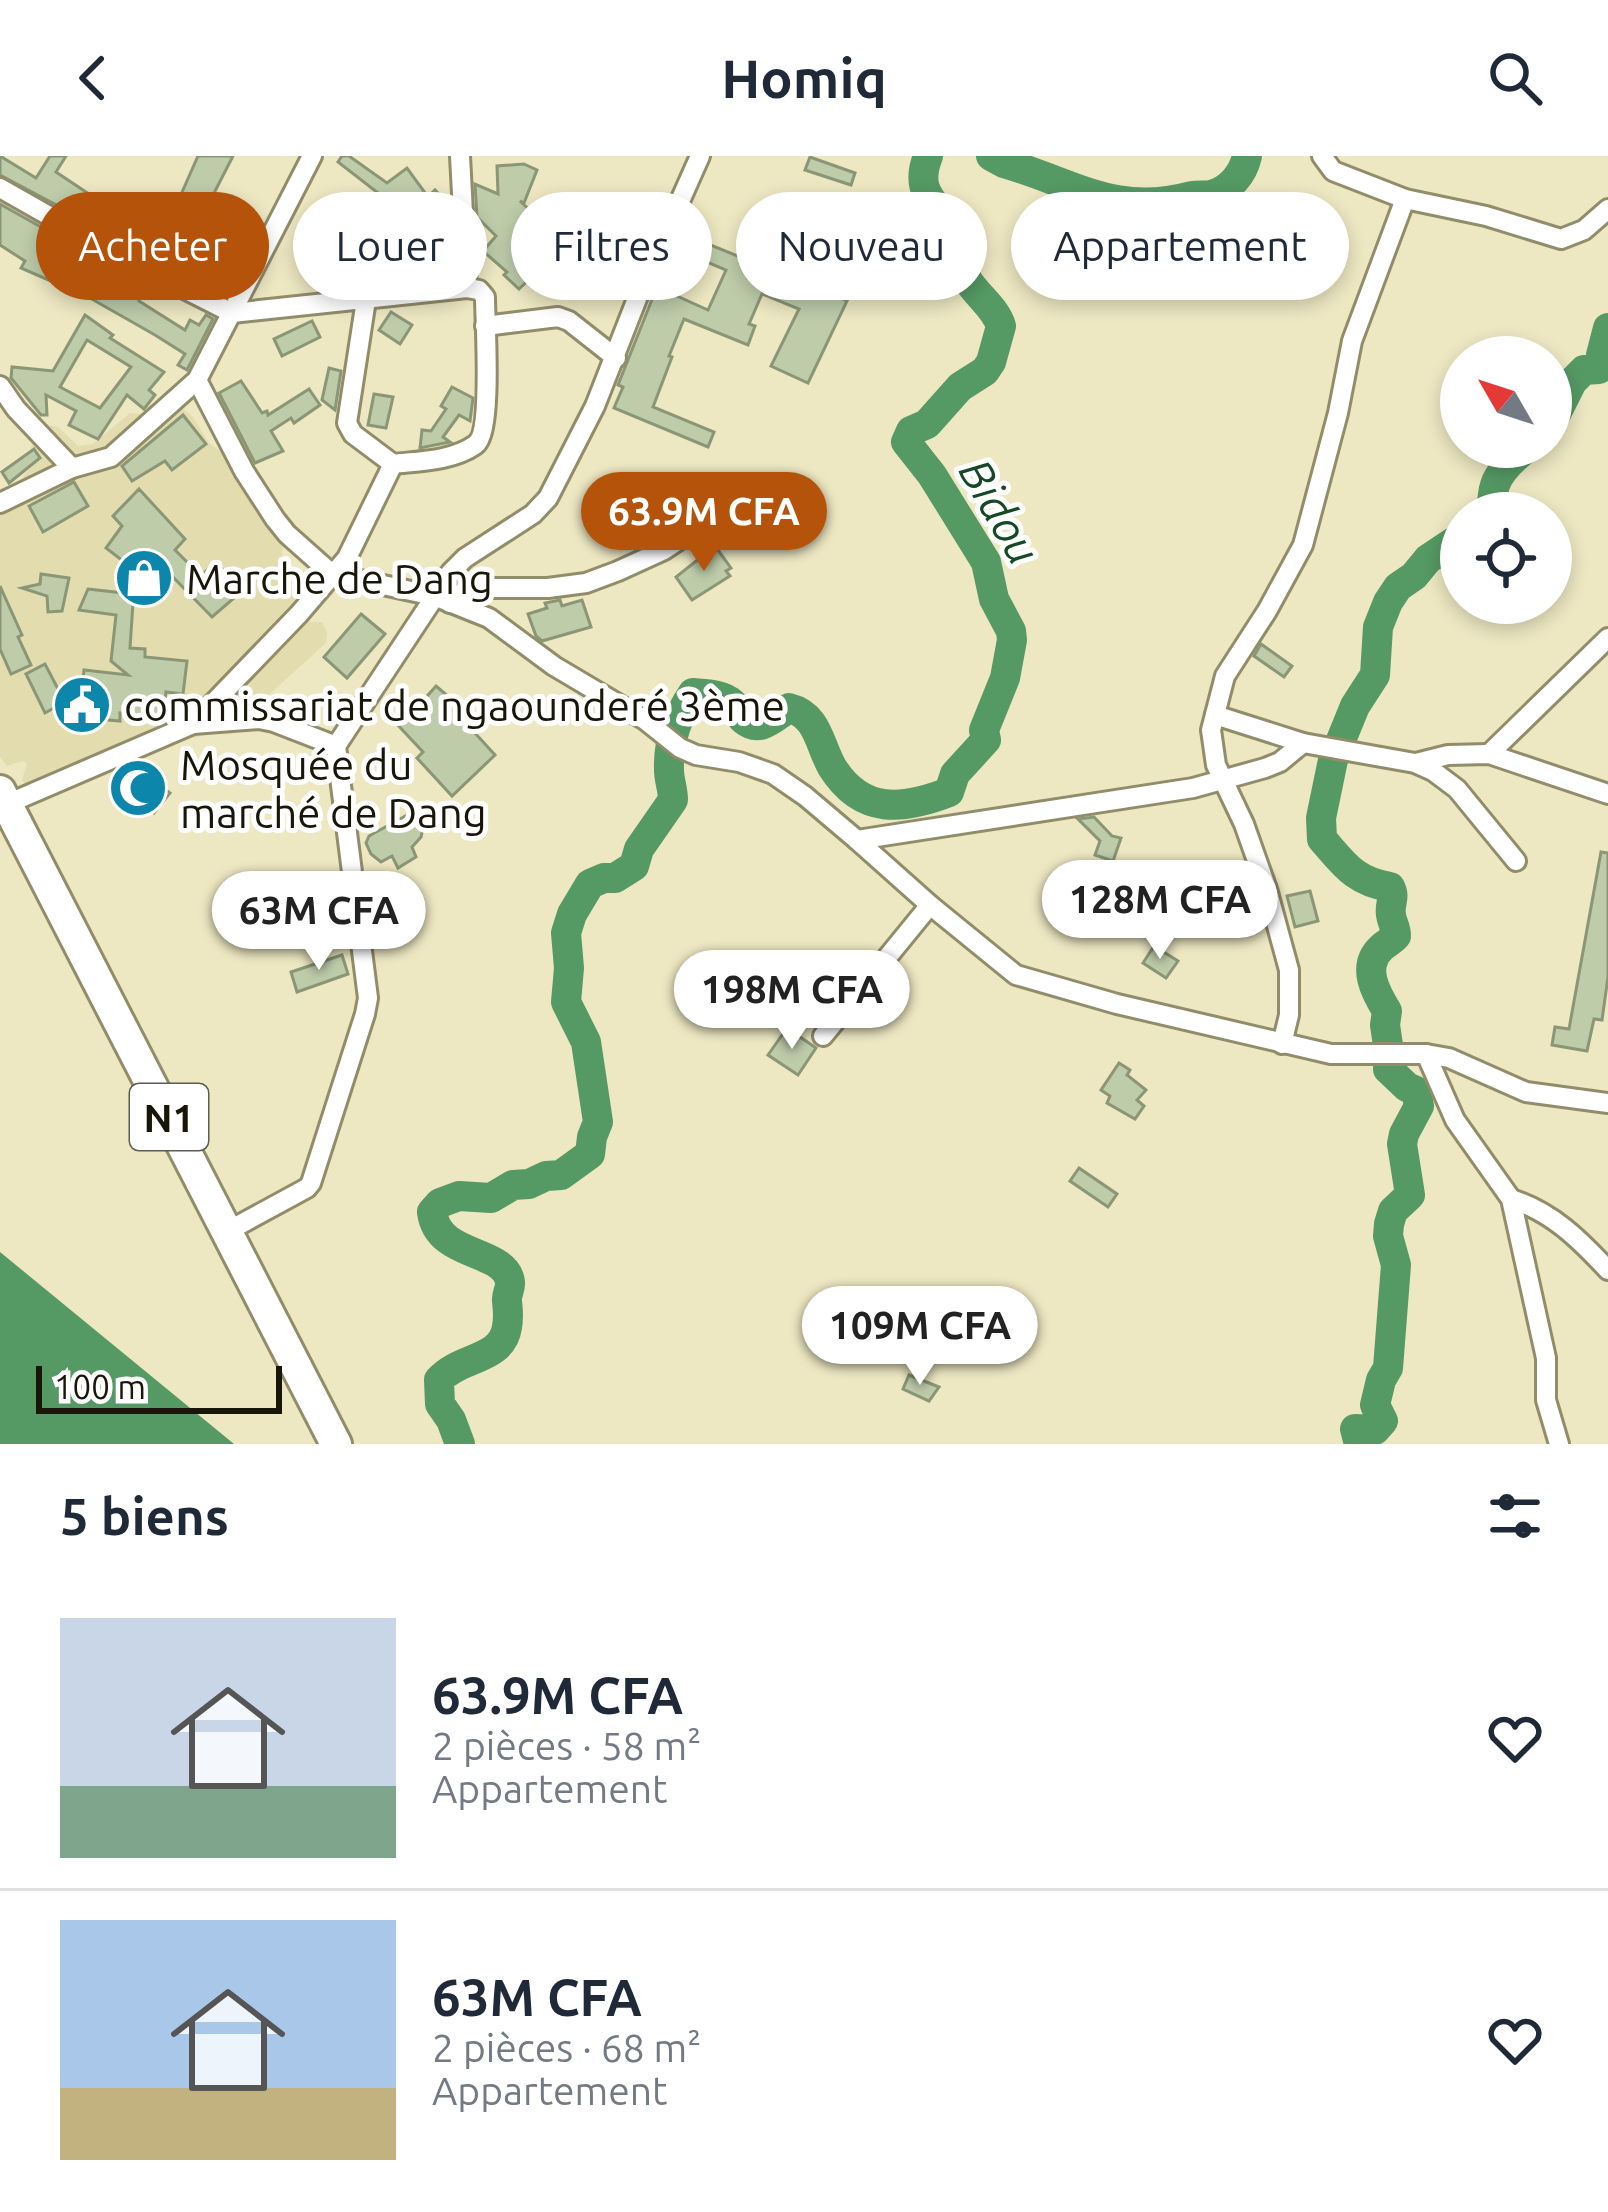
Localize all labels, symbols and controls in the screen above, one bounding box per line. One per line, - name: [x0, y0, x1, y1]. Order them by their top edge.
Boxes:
- icon: back: [60, 45, 126, 111]
- icon: search: [1482, 45, 1548, 111]
- text: Homiq: [721, 48, 887, 108]
- chip: Acheter: [36, 192, 269, 300]
- chip: Louer: [293, 192, 487, 300]
- chip: Filtres: [511, 192, 712, 300]
- chip: Nouveau: [736, 192, 987, 300]
- chip: Appartement: [1011, 192, 1349, 300]
- north arrow: [1440, 336, 1572, 468]
- map controls: [1440, 336, 1572, 624]
- water label: Bidou: [950, 449, 1050, 573]
- pin: 63.9M CFA: [567, 472, 841, 574]
- text: 63.9M CFA: [608, 489, 800, 532]
- button: locate: [1440, 492, 1572, 624]
- shop icon: Marche de Dang: [113, 547, 175, 609]
- place label: Marche de Dang: [186, 555, 493, 602]
- public building icon: commissariat de ngaounderé 3ème: [51, 674, 113, 736]
- place label: commissariat de ngaounderé 3ème: [124, 682, 785, 729]
- place label: Mosquée du marché de Dang: [180, 741, 487, 836]
- mosque icon: Mosquée du marché de Dang: [107, 757, 169, 819]
- pin: 128M CFA: [1036, 860, 1284, 962]
- pin: 63M CFA: [208, 871, 430, 973]
- text: 128M CFA: [1069, 877, 1251, 920]
- text: 63M CFA: [239, 888, 399, 931]
- pin: 198M CFA: [668, 950, 916, 1052]
- text: 198M CFA: [701, 967, 883, 1010]
- road number: N1: [130, 1084, 208, 1150]
- pin: 109M CFA: [796, 1286, 1044, 1388]
- text: 109M CFA: [829, 1303, 1011, 1346]
- scale bar: [36, 1360, 282, 1413]
- text: 100 m: [54, 1368, 146, 1405]
- icon: filters: [1482, 1483, 1548, 1549]
- text: 5 biens: [60, 1487, 229, 1545]
- icon: home: [156, 1666, 300, 1810]
- text: 63.9M CFA: [432, 1666, 683, 1724]
- icon: heart: [1482, 1705, 1548, 1771]
- text: 2 pièces · 58 m²: [432, 1724, 701, 1767]
- text: Appartement: [432, 1767, 667, 1810]
- icon: home: [156, 1968, 300, 2112]
- text: 63M CFA: [432, 1968, 642, 2026]
- icon: heart: [1482, 2007, 1548, 2073]
- text: 2 pièces · 68 m²: [432, 2026, 701, 2069]
- text: Appartement: [432, 2069, 667, 2112]

